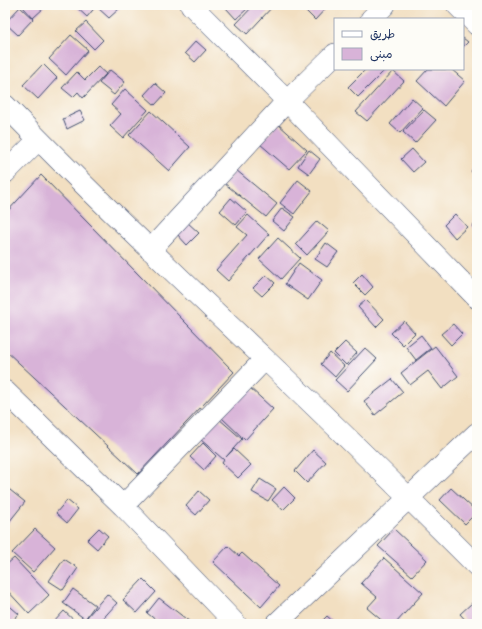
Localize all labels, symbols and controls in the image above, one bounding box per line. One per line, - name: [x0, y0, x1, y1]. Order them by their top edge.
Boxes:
- legend: [334, 18, 464, 70]
- text: طريق: [370, 27, 395, 44]
- text: مبنى: [370, 47, 393, 64]

